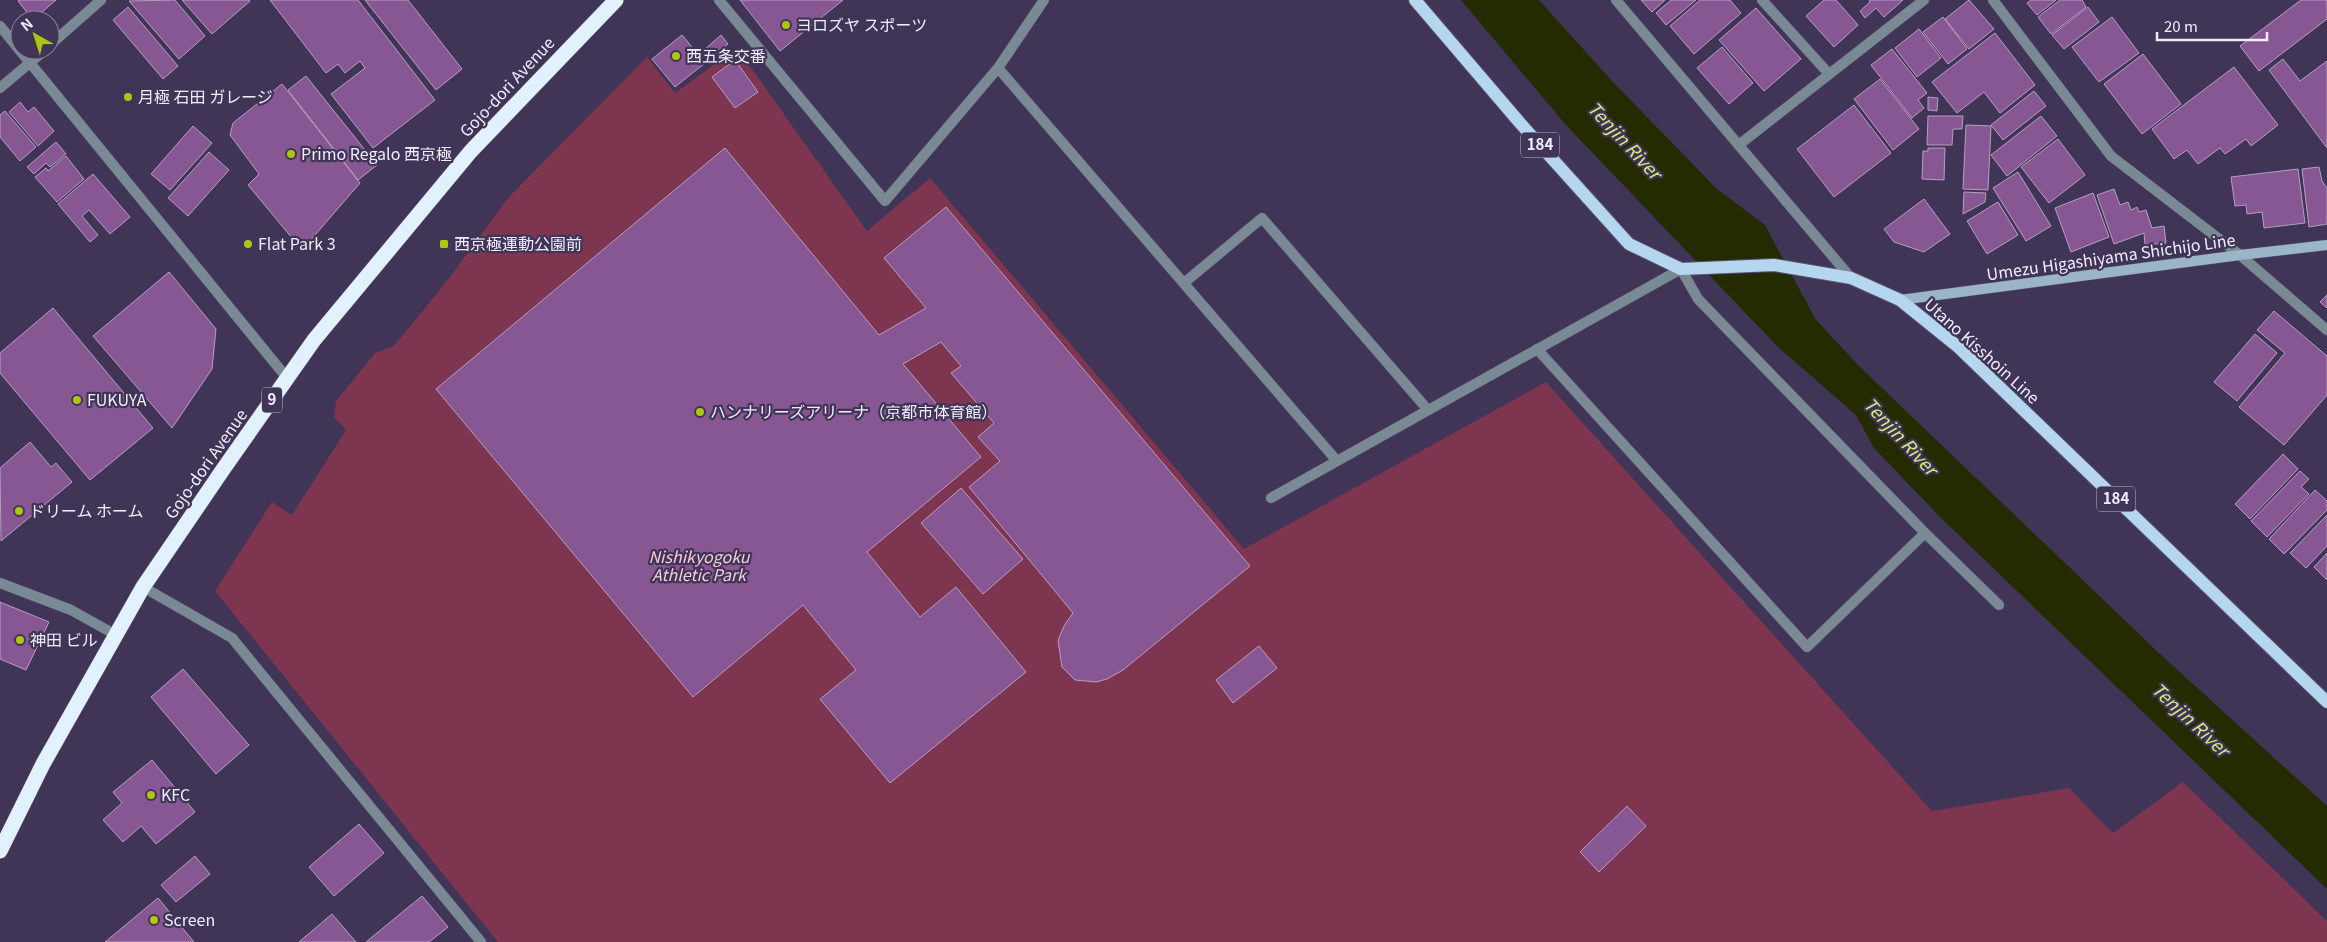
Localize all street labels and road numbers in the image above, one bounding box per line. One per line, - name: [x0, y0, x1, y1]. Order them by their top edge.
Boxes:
- street label: Gojo-dori Avenue: [453, 31, 559, 142]
- road number: 184: [1521, 132, 1559, 158]
- street label: Umezu Higashiyama Shichijo Line: [1985, 227, 2237, 285]
- street label: Utano Kisshoin Line: [1920, 292, 2046, 409]
- road number: 9: [262, 388, 282, 412]
- street label: Gojo-dori Avenue: [158, 404, 252, 523]
- road number: 184: [2097, 486, 2135, 512]

